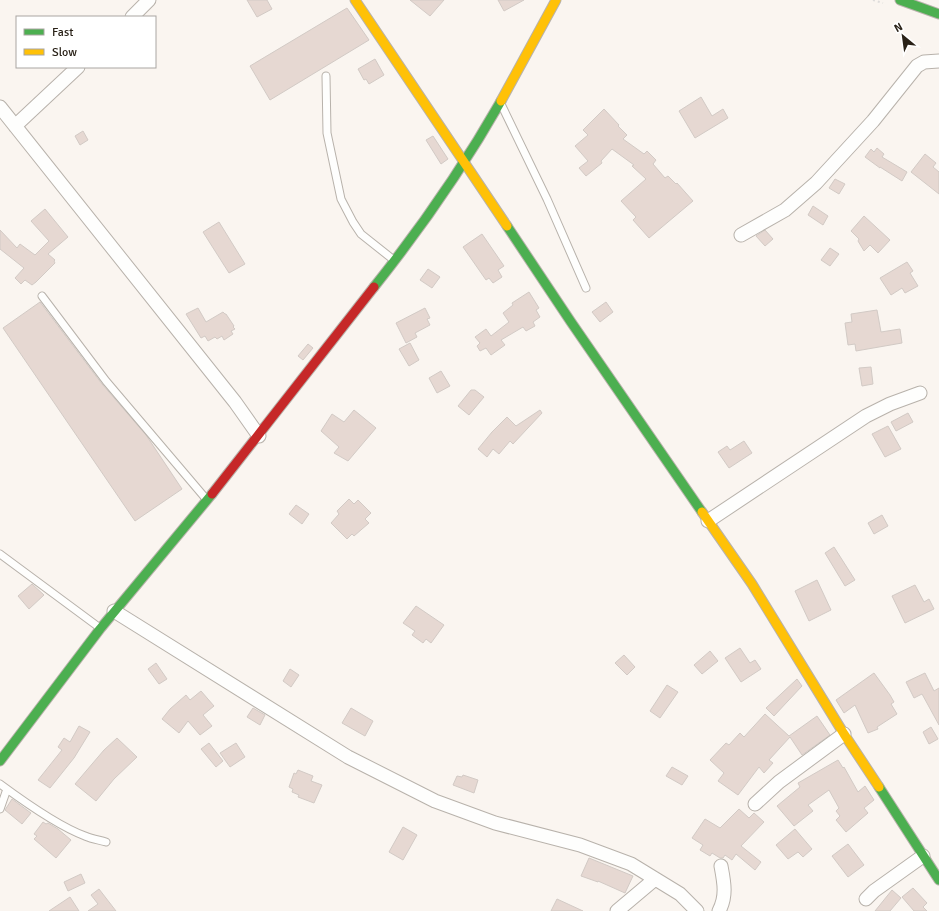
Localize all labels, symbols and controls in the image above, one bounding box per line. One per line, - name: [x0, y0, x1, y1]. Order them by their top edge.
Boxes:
- legend: [16, 16, 156, 68]
- north arrow: [883, 16, 923, 56]
- text: N: [892, 20, 905, 35]
- text: Fast: [52, 25, 73, 40]
- text: Slow: [52, 45, 77, 60]

